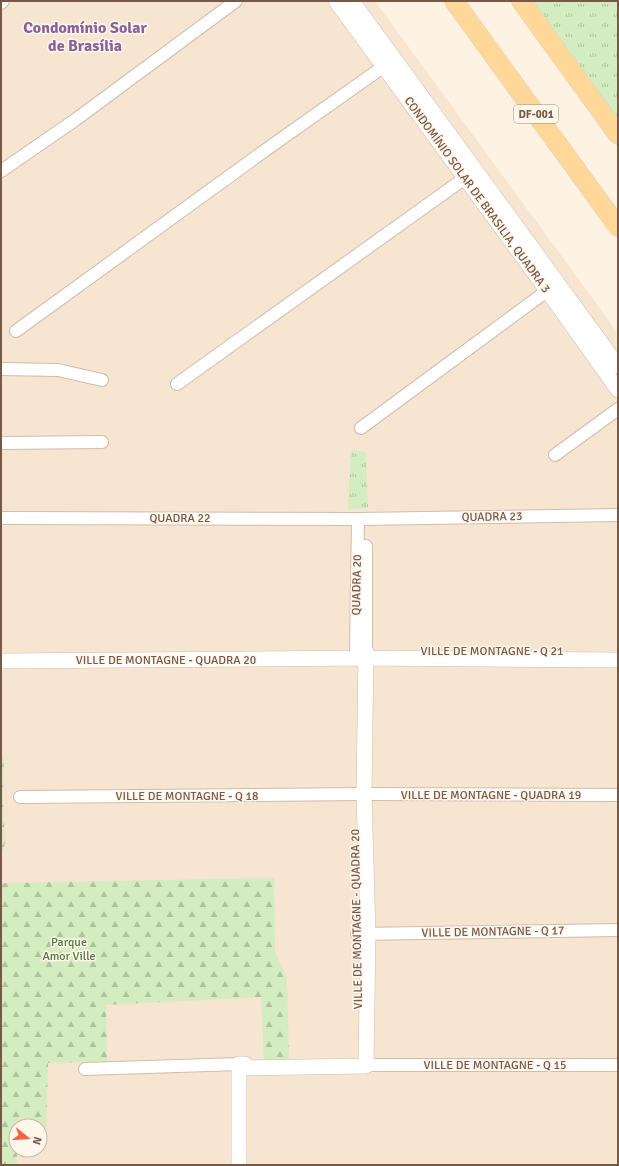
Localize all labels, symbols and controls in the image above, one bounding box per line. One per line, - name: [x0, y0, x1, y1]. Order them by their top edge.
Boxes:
- district label: Condomínio Solar de Brasília: [23, 18, 147, 56]
- street label: CONDOMÍNIO SOLAR DE BRASILIA, QUADRA 3: [401, 94, 553, 296]
- road number: DF-001: [514, 105, 558, 123]
- street label: QUADRA 23: [461, 509, 523, 525]
- street label: QUADRA 22: [150, 511, 210, 526]
- street label: QUADRA 20: [349, 554, 365, 616]
- street label: VILLE DE MONTAGNE - Q 21: [421, 644, 564, 659]
- street label: VILLE DE MONTAGNE - QUADRA 20: [76, 653, 256, 668]
- street label: VILLE DE MONTAGNE - QUADRA 19: [401, 788, 581, 803]
- street label: VILLE DE MONTAGNE - Q 18: [116, 789, 259, 804]
- street label: VILLE DE MONTAGNE - QUADRA 20: [348, 829, 366, 1009]
- street label: VILLE DE MONTAGNE - Q 17: [421, 923, 565, 941]
- park label: Parque Amor Ville: [42, 935, 96, 964]
- street label: VILLE DE MONTAGNE - Q 15: [424, 1058, 567, 1073]
- north arrow: [8, 1118, 48, 1158]
- text: N: [30, 1135, 44, 1146]

